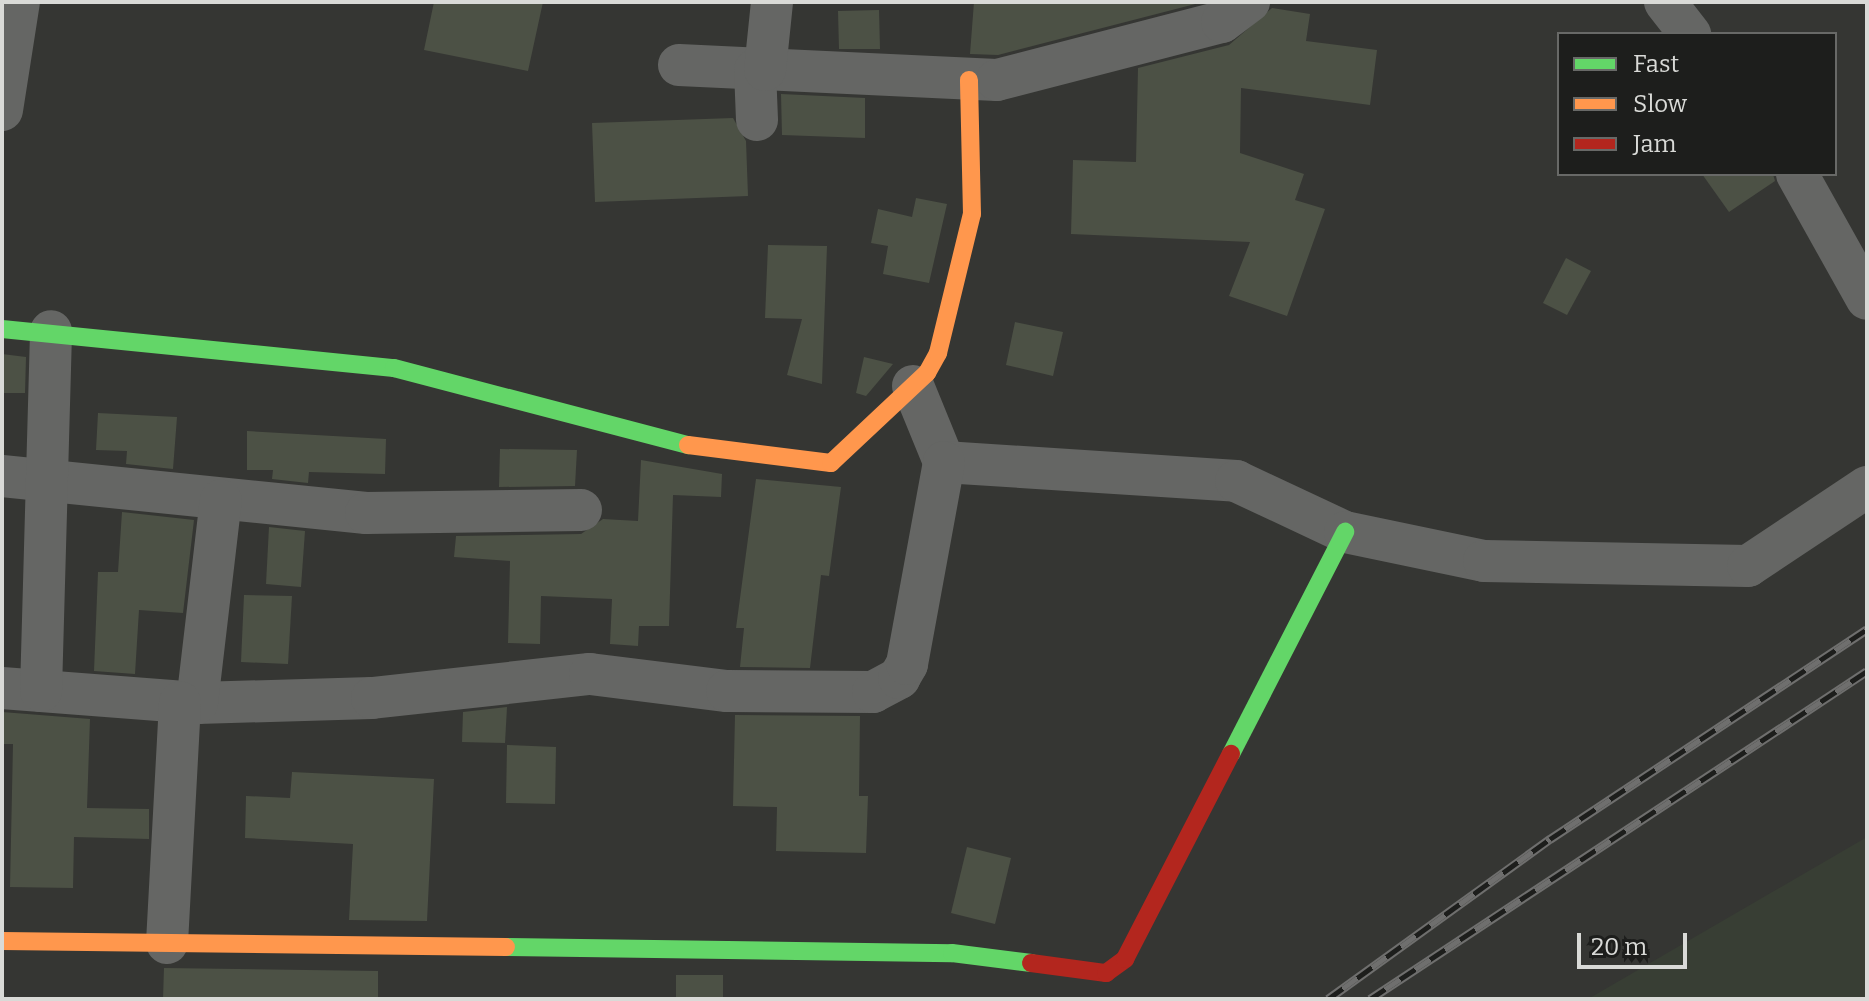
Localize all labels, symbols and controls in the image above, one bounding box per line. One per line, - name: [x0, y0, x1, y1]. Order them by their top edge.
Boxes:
- legend: [1557, 32, 1837, 176]
- text: Fast: [1633, 50, 1679, 78]
- text: Slow: [1633, 90, 1687, 118]
- text: Jam: [1633, 130, 1676, 158]
- scale bar: [1581, 917, 1691, 967]
- text: 20 m: [1591, 933, 1647, 961]

